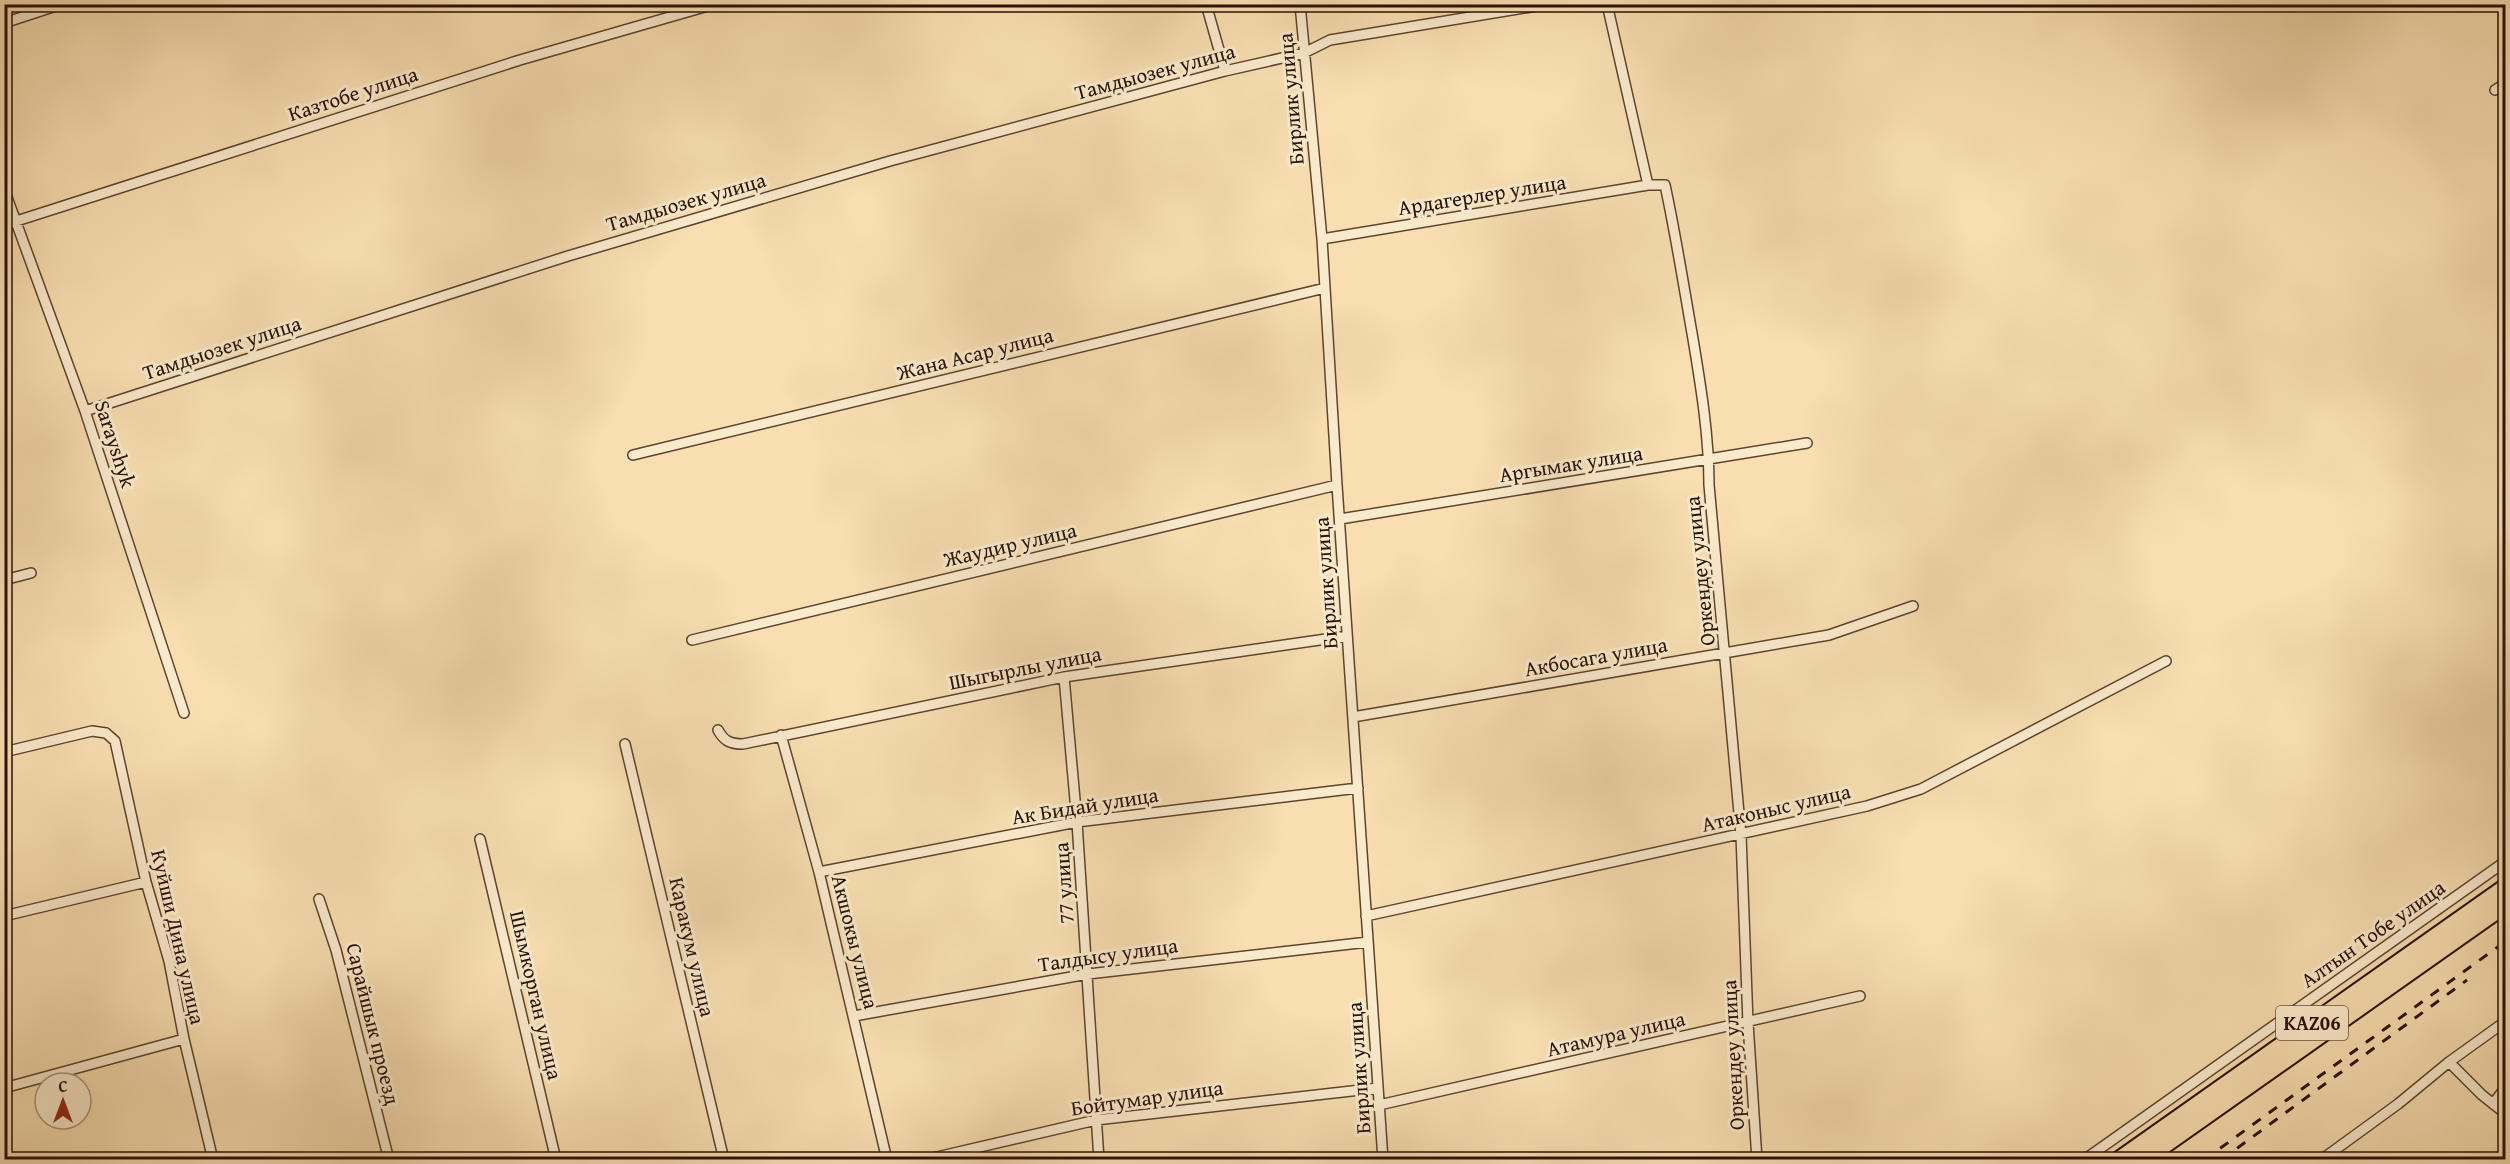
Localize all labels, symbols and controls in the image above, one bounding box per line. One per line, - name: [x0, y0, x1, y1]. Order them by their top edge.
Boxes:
- street label: Бирлик улица: [1269, 32, 1312, 166]
- street label: Тамдыозек улица: [1071, 35, 1239, 108]
- street label: Казтобе улица: [284, 58, 422, 129]
- street label: Тамдыозек улица: [602, 164, 769, 239]
- street label: Ардагерлер улица: [1396, 166, 1568, 223]
- street label: Тамдыозек улица: [139, 307, 305, 388]
- street label: Жана Асар улица: [892, 319, 1056, 388]
- street label: Sarayshyk: [87, 396, 144, 492]
- street label: Аргымак улица: [1497, 437, 1645, 490]
- street label: Оркендеу улица: [1676, 495, 1723, 647]
- street label: Жаудир улица: [939, 514, 1080, 575]
- street label: Бирлик улица: [1305, 516, 1346, 650]
- street label: Акбосага улица: [1522, 629, 1670, 684]
- street label: Шыгырлы улица: [946, 638, 1104, 697]
- street label: Атаконыс улица: [1698, 775, 1853, 840]
- street label: Ак Бидай улица: [1009, 779, 1160, 832]
- street label: 77 улица: [1045, 841, 1082, 925]
- street label: Куйши Дина улица: [143, 846, 214, 1027]
- street label: Акшокы улица: [824, 871, 887, 1012]
- street label: Алтын Тобе улица: [2294, 872, 2451, 995]
- street label: Каракум улица: [661, 874, 724, 1020]
- street label: Шымкорган улица: [502, 907, 571, 1083]
- street label: Талдысу улица: [1036, 929, 1180, 980]
- street label: Сарайшык проезд: [338, 940, 409, 1109]
- street label: Оркендеу улица: [1713, 979, 1752, 1131]
- street label: Бирлик улица: [1338, 1001, 1379, 1135]
- street label: Атамура улица: [1544, 1003, 1688, 1064]
- road number: KАZ06: [2276, 1006, 2348, 1040]
- north arrow: [33, 1071, 93, 1131]
- street label: Бойтумар улица: [1069, 1071, 1225, 1124]
- text: С: [58, 1074, 68, 1098]

